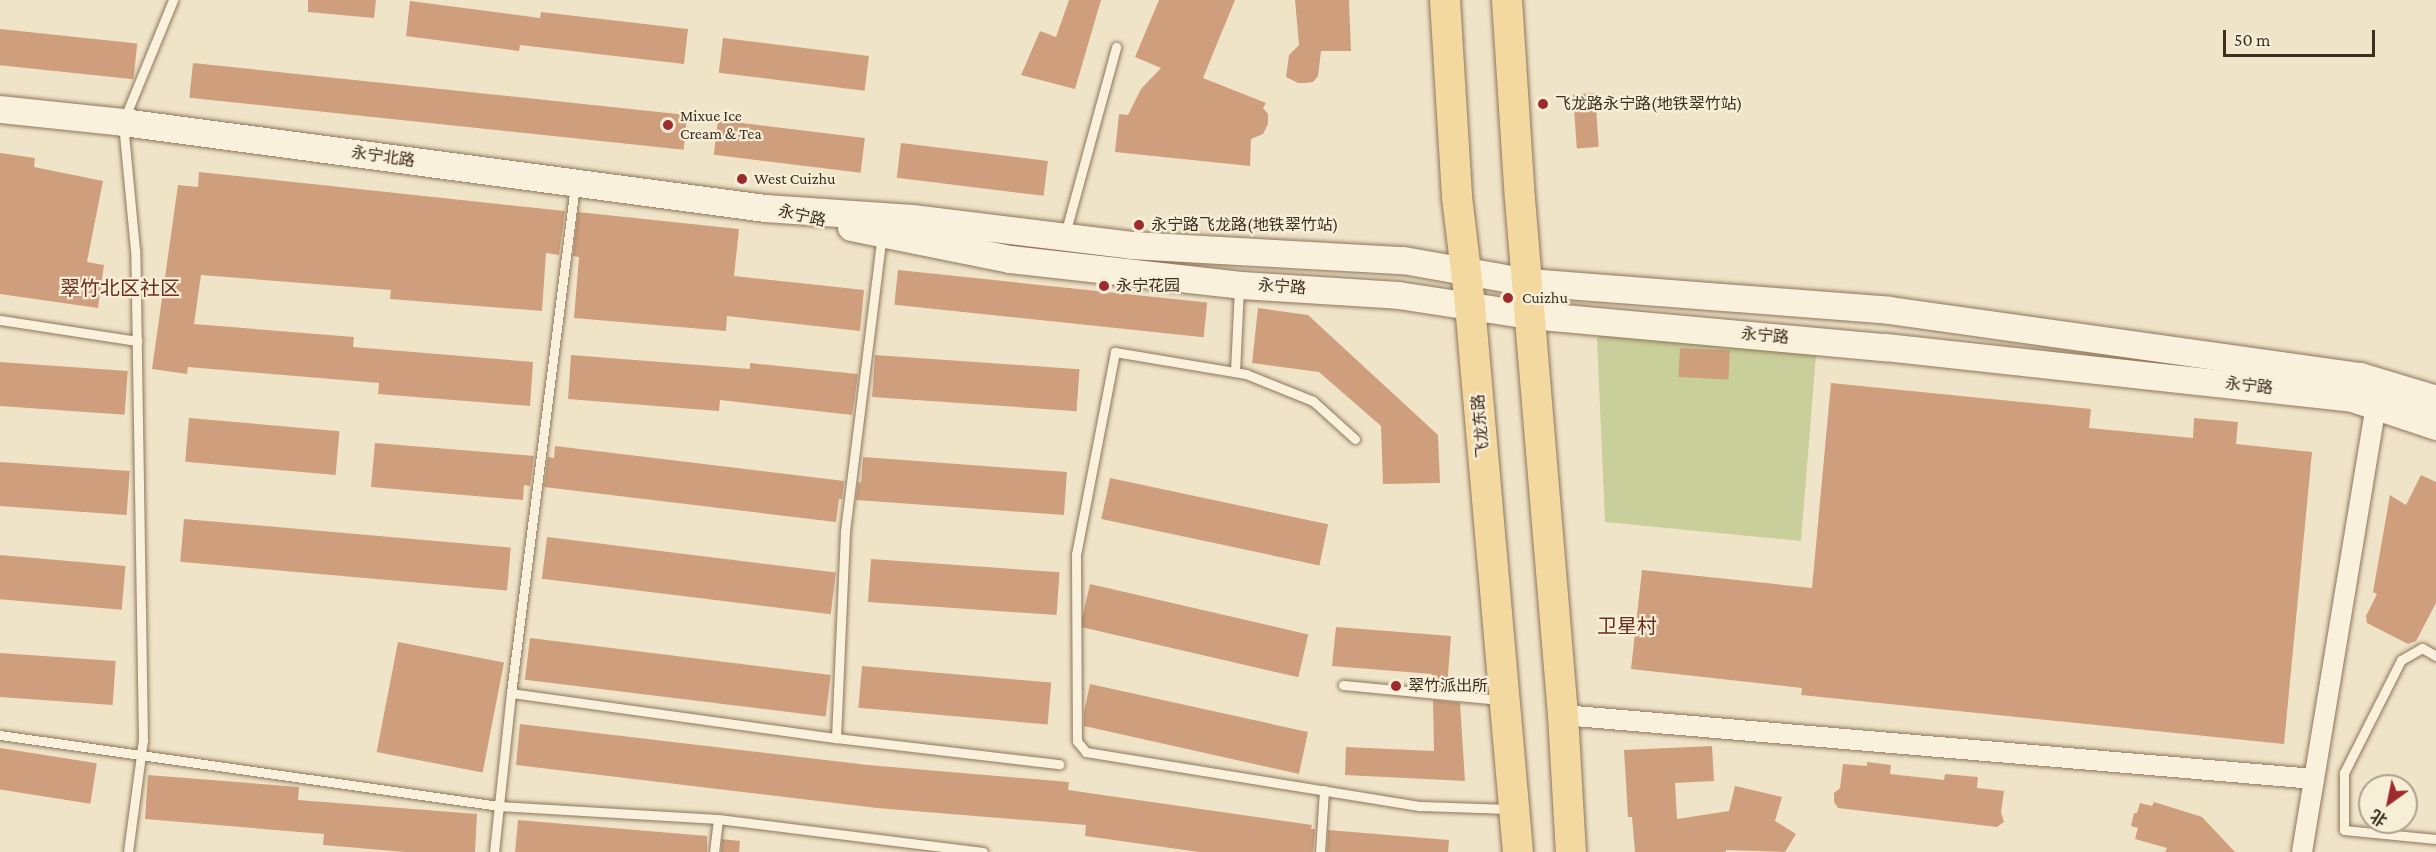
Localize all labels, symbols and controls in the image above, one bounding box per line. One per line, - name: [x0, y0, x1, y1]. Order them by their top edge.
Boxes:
- scale bar: [2226, 18, 2378, 56]
- text: 50 m: [2234, 30, 2271, 50]
- place label: 飞龙路永宁路(地铁翠竹站): [1555, 94, 1742, 114]
- marker: 飞龙路永宁路(地铁翠竹站): [1536, 97, 1550, 111]
- place label: Mixue Ice Cream & Tea: [680, 106, 762, 144]
- marker: Mixue Ice Cream & Tea: [661, 118, 675, 132]
- street label: 永宁北路: [350, 143, 416, 171]
- place label: West Cuizhu: [754, 169, 836, 189]
- marker: West Cuizhu: [735, 172, 749, 186]
- street label: 永宁路: [776, 201, 828, 231]
- place label: 永宁路飞龙路(地铁翠竹站): [1151, 215, 1338, 235]
- marker: 永宁路飞龙路(地铁翠竹站): [1132, 218, 1146, 232]
- district label: 翠竹北区社区: [60, 276, 180, 300]
- place label: 永宁花园: [1116, 276, 1180, 296]
- street label: 永宁路: [1257, 276, 1307, 298]
- marker: 永宁花园: [1097, 279, 1111, 293]
- place label: Cuizhu: [1522, 288, 1568, 308]
- marker: Cuizhu: [1499, 289, 1517, 307]
- street label: 永宁路: [1740, 324, 1790, 348]
- street label: 永宁路: [2224, 374, 2274, 398]
- street label: 飞龙东路: [1469, 393, 1493, 459]
- district label: 卫星村: [1597, 614, 1657, 638]
- place label: 翠竹派出所: [1408, 676, 1488, 696]
- marker: 翠竹派出所: [1389, 679, 1403, 693]
- north arrow: [2358, 774, 2418, 834]
- text: 北: [2368, 806, 2390, 829]

